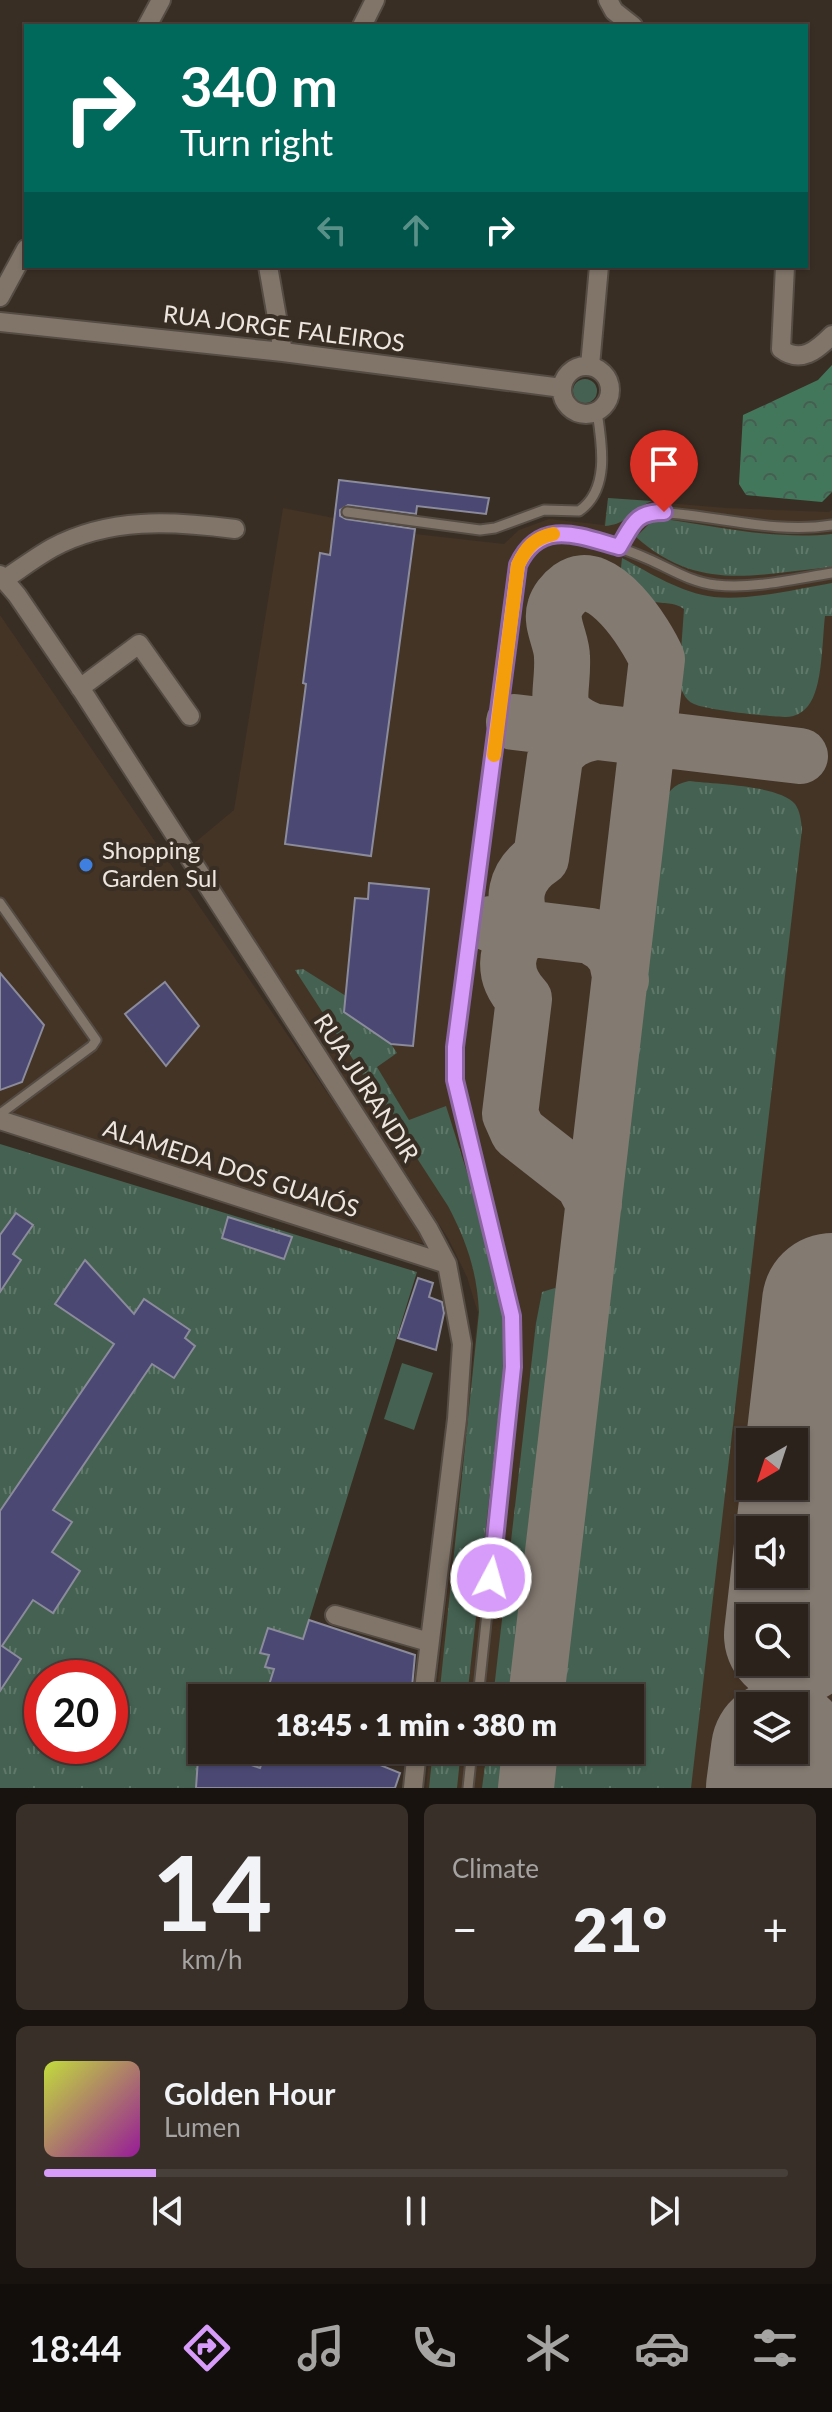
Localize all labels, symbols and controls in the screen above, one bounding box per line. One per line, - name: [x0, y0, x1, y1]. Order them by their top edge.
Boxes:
- text: 340 m: [180, 52, 338, 119]
- icon: right: [48, 56, 152, 160]
- text: Turn right: [180, 120, 333, 164]
- icon: left: [310, 208, 354, 252]
- icon: ahead: [394, 208, 438, 252]
- icon: right: [478, 208, 522, 252]
- street label: RUA JORGE FALEIROS: [162, 298, 407, 357]
- pin: [630, 430, 698, 512]
- icon: arrive: [642, 442, 686, 486]
- place label: Shopping Garden Sul: [102, 835, 217, 892]
- marker: Shopping Garden Sul: [77, 856, 95, 874]
- street label: RUA JURANDIR: [309, 1008, 426, 1167]
- street label: ALAMEDA DOS GUAIÓS: [100, 1113, 363, 1223]
- north arrow: [736, 1428, 808, 1500]
- map controls: [736, 1428, 808, 1764]
- button: sound: [736, 1516, 808, 1588]
- position arrow: [449, 1536, 533, 1620]
- button: search: [736, 1604, 808, 1676]
- speed limit sign: 20: [24, 1660, 128, 1764]
- button: layers: [736, 1692, 808, 1764]
- text: 18:45 · 1 min · 380 m: [275, 1706, 557, 1742]
- text: 14: [152, 1828, 272, 1953]
- text: Climate: [452, 1852, 539, 1884]
- text: 21°: [573, 1893, 667, 1965]
- text: −: [452, 1903, 478, 1955]
- text: +: [762, 1903, 788, 1955]
- text: km/h: [182, 1943, 242, 1975]
- text: Golden Hour: [164, 2075, 336, 2111]
- text: Lumen: [164, 2111, 241, 2143]
- icon: previous: [146, 2189, 190, 2233]
- icon: pause: [394, 2189, 438, 2233]
- icon: next: [642, 2189, 686, 2233]
- icon: directions: [179, 2320, 235, 2376]
- icon: music: [293, 2320, 349, 2376]
- icon: phone: [406, 2320, 462, 2376]
- icon: climate: [520, 2320, 576, 2376]
- icon: car: [634, 2320, 690, 2376]
- icon: filters: [747, 2320, 803, 2376]
- text: 18:44: [29, 2326, 122, 2370]

